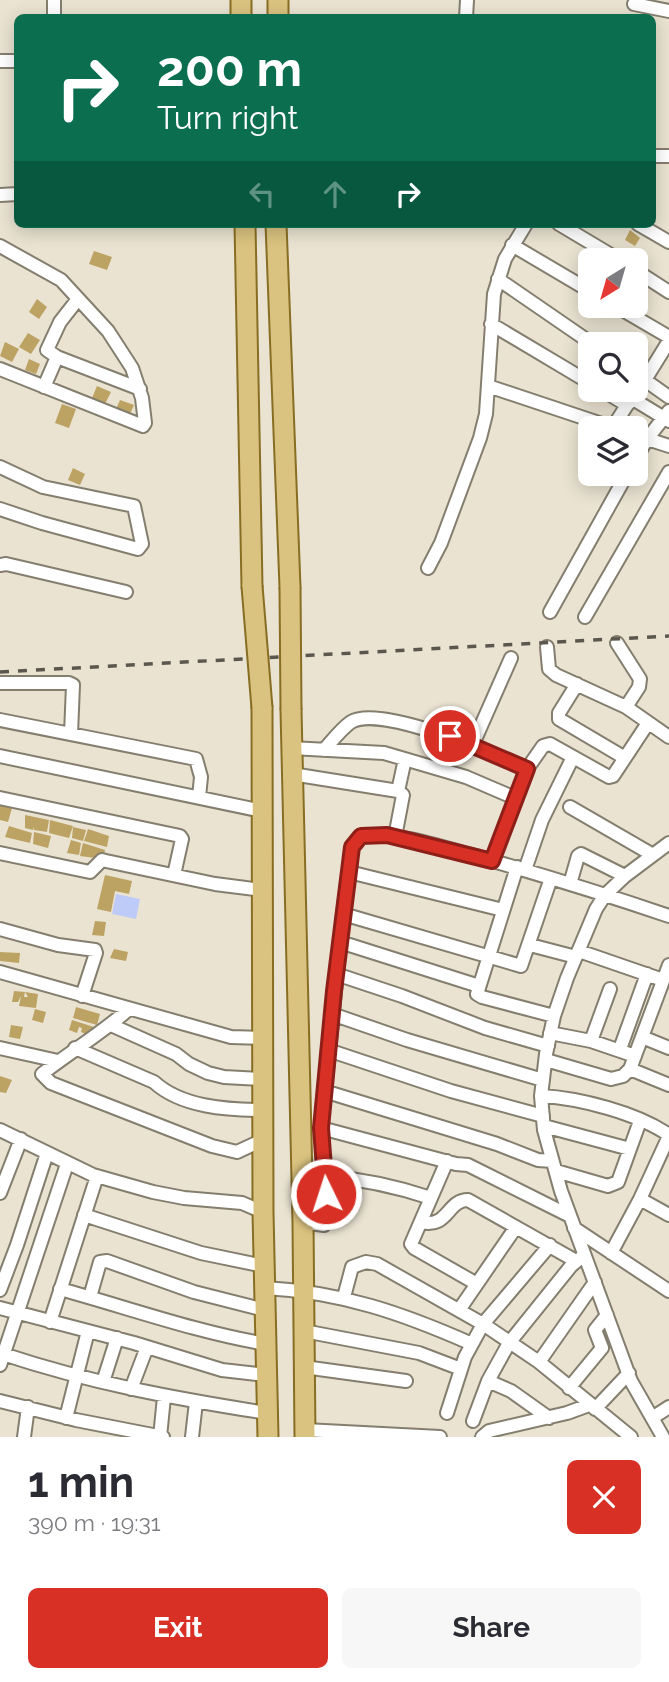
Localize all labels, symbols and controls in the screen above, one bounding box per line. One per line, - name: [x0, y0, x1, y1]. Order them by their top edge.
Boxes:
- text: 200 m: [157, 40, 302, 97]
- icon: right: [42, 42, 133, 133]
- text: Turn right: [157, 99, 298, 136]
- icon: left: [243, 175, 281, 213]
- icon: ahead: [316, 175, 354, 213]
- icon: right: [389, 175, 427, 213]
- north arrow: [578, 248, 648, 318]
- map controls: [578, 248, 648, 486]
- button: search: [578, 332, 648, 402]
- button: layers: [578, 416, 648, 486]
- pin: [420, 706, 480, 766]
- icon: arrive: [431, 717, 469, 755]
- position arrow: [289, 1157, 363, 1231]
- text: 1 min: [28, 1458, 134, 1507]
- button: close: [567, 1460, 641, 1534]
- text: 390 m · 19:31: [28, 1509, 161, 1536]
- button: Exit: [28, 1588, 328, 1668]
- button: Share: [342, 1588, 641, 1668]

